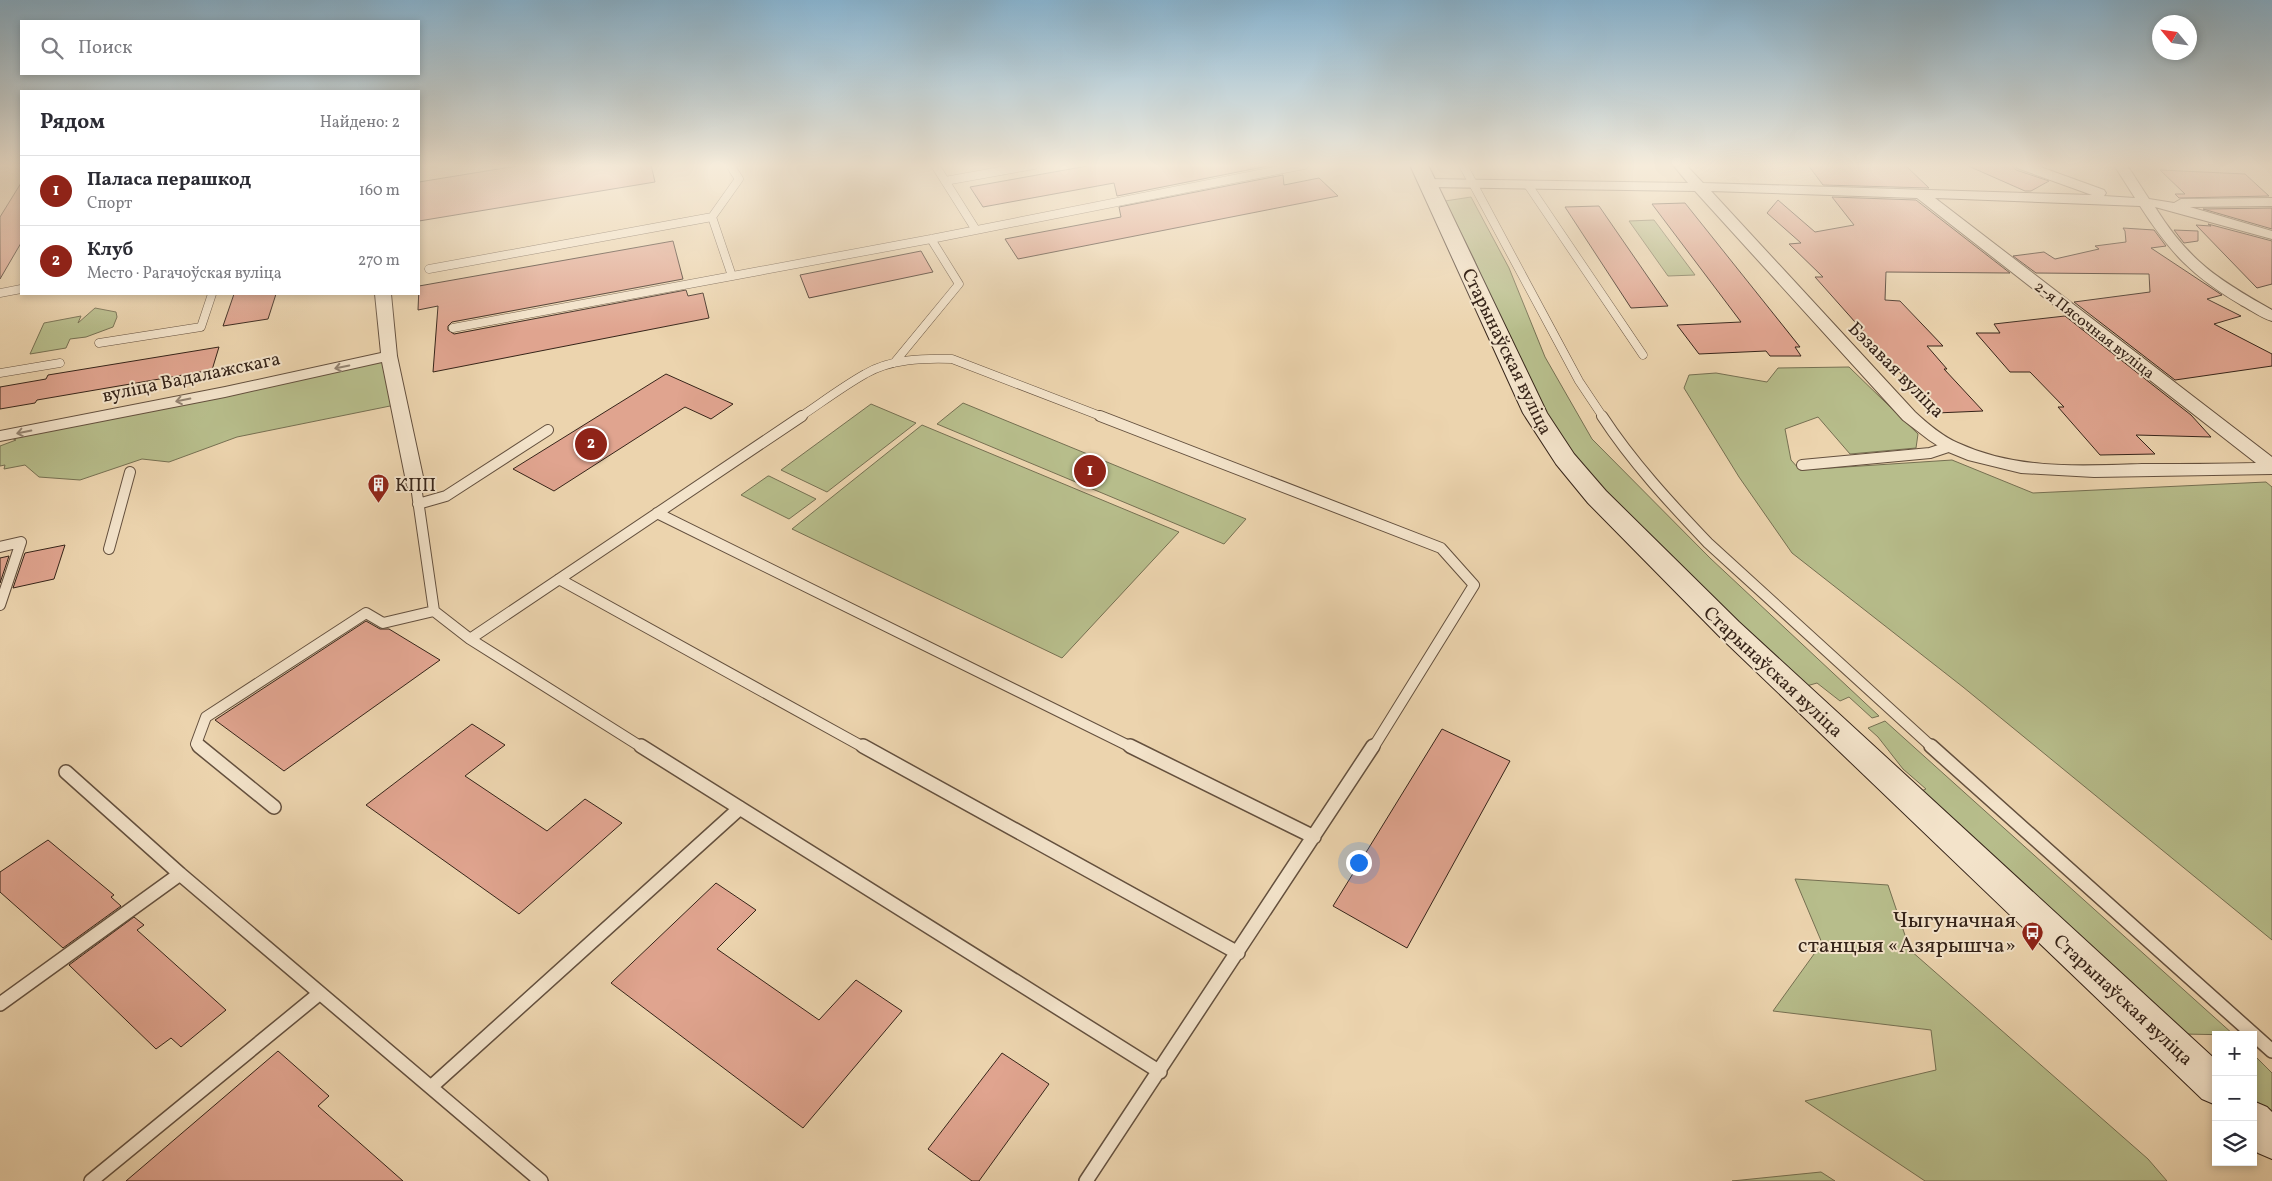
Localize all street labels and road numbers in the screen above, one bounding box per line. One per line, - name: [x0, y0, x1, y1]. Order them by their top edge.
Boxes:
- street label: Старынаўская вуліца: [1455, 264, 1558, 440]
- street label: 2-я Пясочная вуліца: [2029, 276, 2159, 385]
- street label: Бэзавая вуліца: [1842, 316, 1950, 424]
- street label: вуліца Вадалажскага: [100, 346, 283, 410]
- street label: Старынаўская вуліца: [1697, 601, 1848, 744]
- street label: Старынаўская вуліца: [2047, 929, 2198, 1072]

